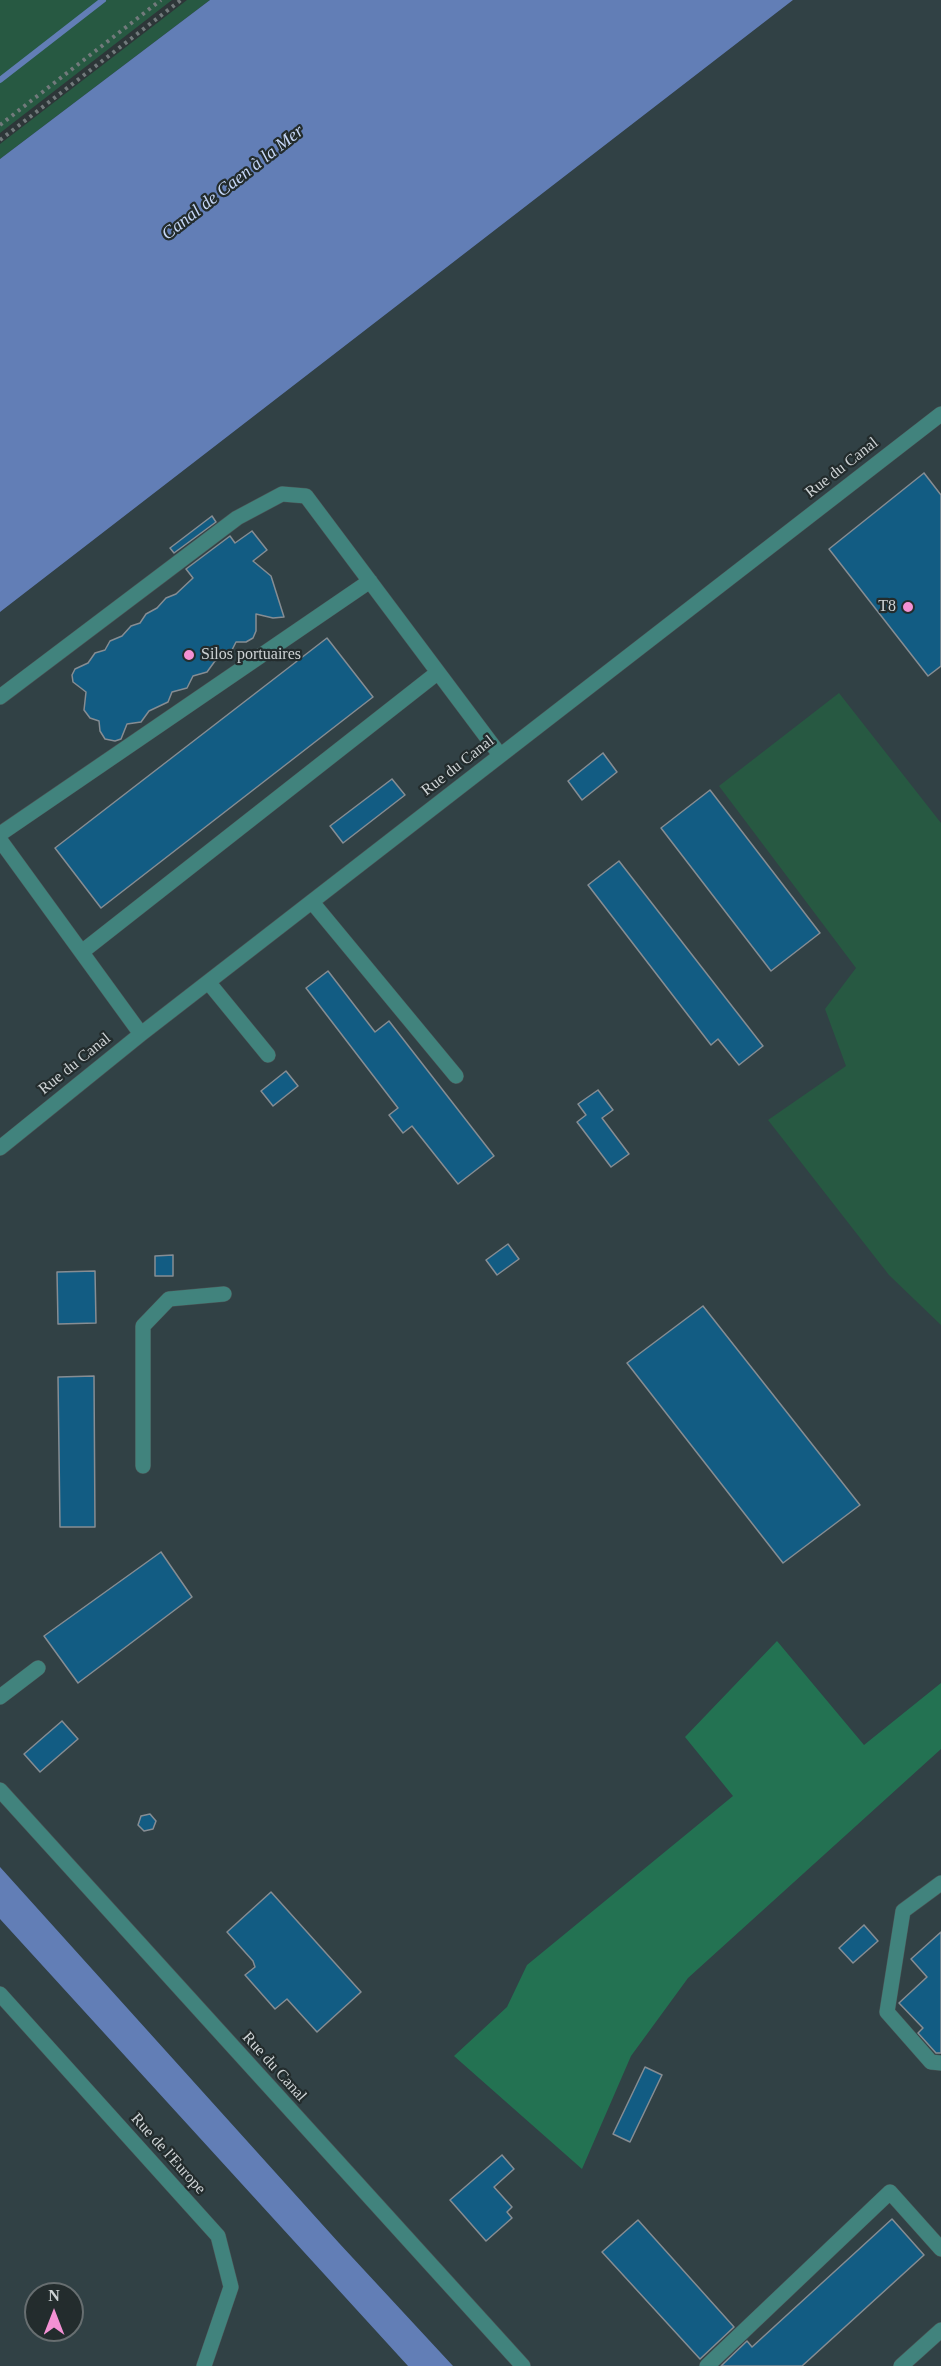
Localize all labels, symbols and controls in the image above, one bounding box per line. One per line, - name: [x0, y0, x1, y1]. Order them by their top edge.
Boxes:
- water label: Canal de Caen à la Mer: [158, 121, 308, 245]
- street label: Rue du Canal: [802, 434, 882, 502]
- place label: T8: [878, 597, 896, 617]
- marker: T8: [901, 600, 915, 614]
- place label: Silos portuaires: [201, 645, 301, 665]
- marker: Silos portuaires: [182, 648, 196, 662]
- street label: Rue du Canal: [418, 732, 498, 800]
- street label: Rue du Canal: [35, 1029, 115, 1099]
- street label: Rue du Canal: [238, 2028, 310, 2106]
- street label: Rue de l'Europe: [127, 2110, 209, 2198]
- north arrow: [24, 2282, 84, 2342]
- text: N: [48, 2287, 60, 2304]

